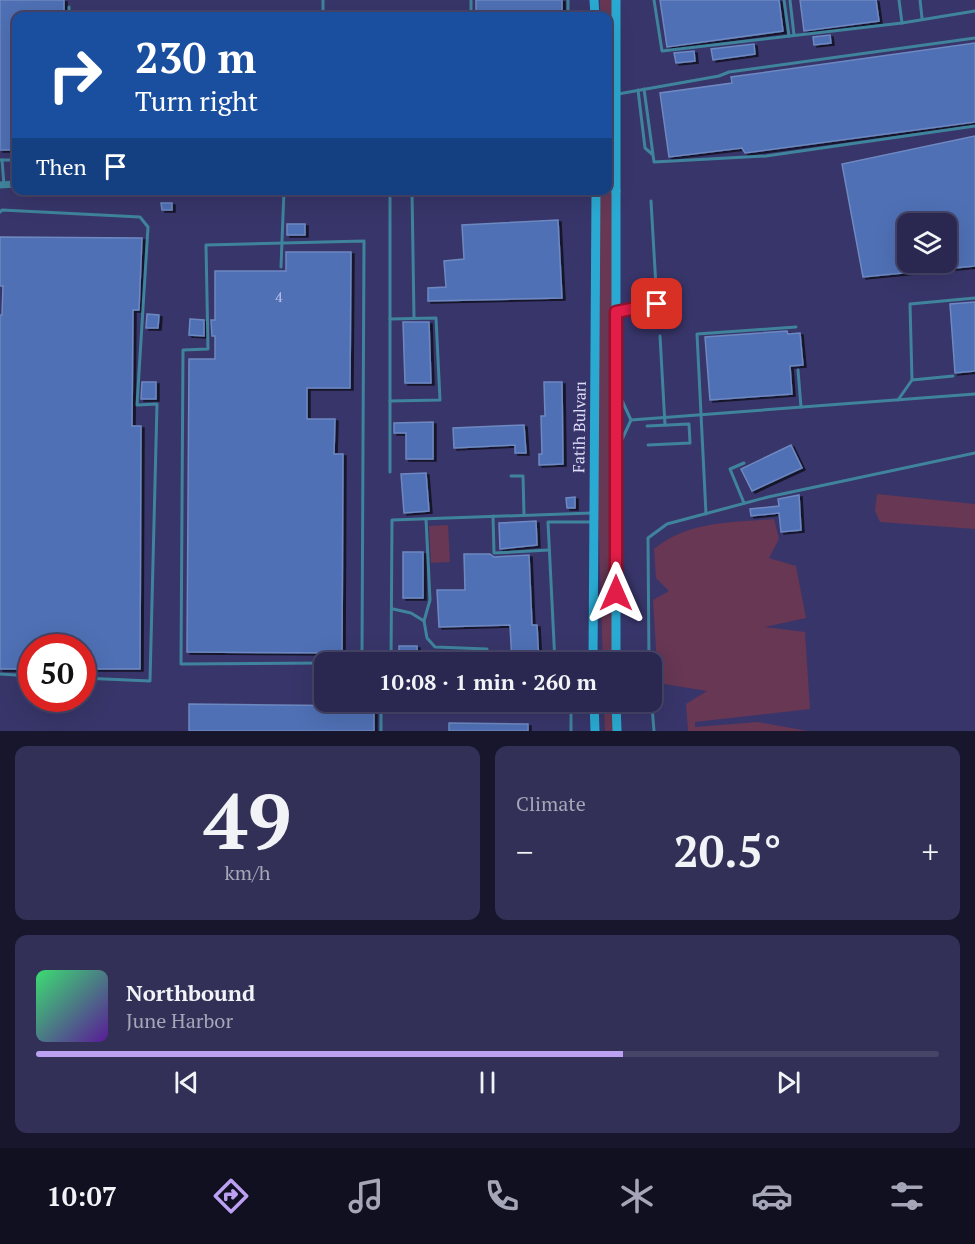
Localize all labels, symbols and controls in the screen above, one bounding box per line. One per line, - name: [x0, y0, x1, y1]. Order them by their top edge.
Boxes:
- text: 230 m: [135, 29, 256, 85]
- icon: right: [36, 36, 114, 114]
- text: Turn right: [135, 83, 258, 119]
- icon: arrive: [99, 150, 132, 183]
- text: Then: [36, 152, 87, 181]
- map controls: [897, 213, 957, 273]
- button: layers: [897, 213, 957, 273]
- pin: [631, 278, 682, 329]
- house number: 4: [275, 287, 283, 306]
- icon: arrive: [640, 287, 673, 320]
- street label: Fatih Bulvarı: [567, 381, 591, 473]
- position arrow: [584, 561, 648, 625]
- speed limit sign: 50: [18, 634, 96, 712]
- text: 10:08 · 1 min · 260 m: [379, 667, 597, 696]
- text: 49: [203, 768, 292, 871]
- text: Climate: [516, 790, 586, 817]
- text: 20.5°: [673, 820, 782, 880]
- text: −: [516, 830, 534, 873]
- text: +: [921, 830, 939, 873]
- text: km/h: [224, 859, 271, 886]
- text: Northbound: [126, 978, 255, 1007]
- text: June Harbor: [126, 1007, 233, 1034]
- icon: previous: [170, 1066, 203, 1099]
- icon: pause: [471, 1066, 504, 1099]
- icon: next: [772, 1066, 805, 1099]
- icon: directions: [210, 1175, 252, 1217]
- icon: music: [345, 1175, 387, 1217]
- icon: phone: [481, 1175, 523, 1217]
- icon: climate: [616, 1175, 658, 1217]
- icon: car: [751, 1175, 793, 1217]
- icon: filters: [886, 1175, 928, 1217]
- text: 10:07: [47, 1178, 117, 1214]

